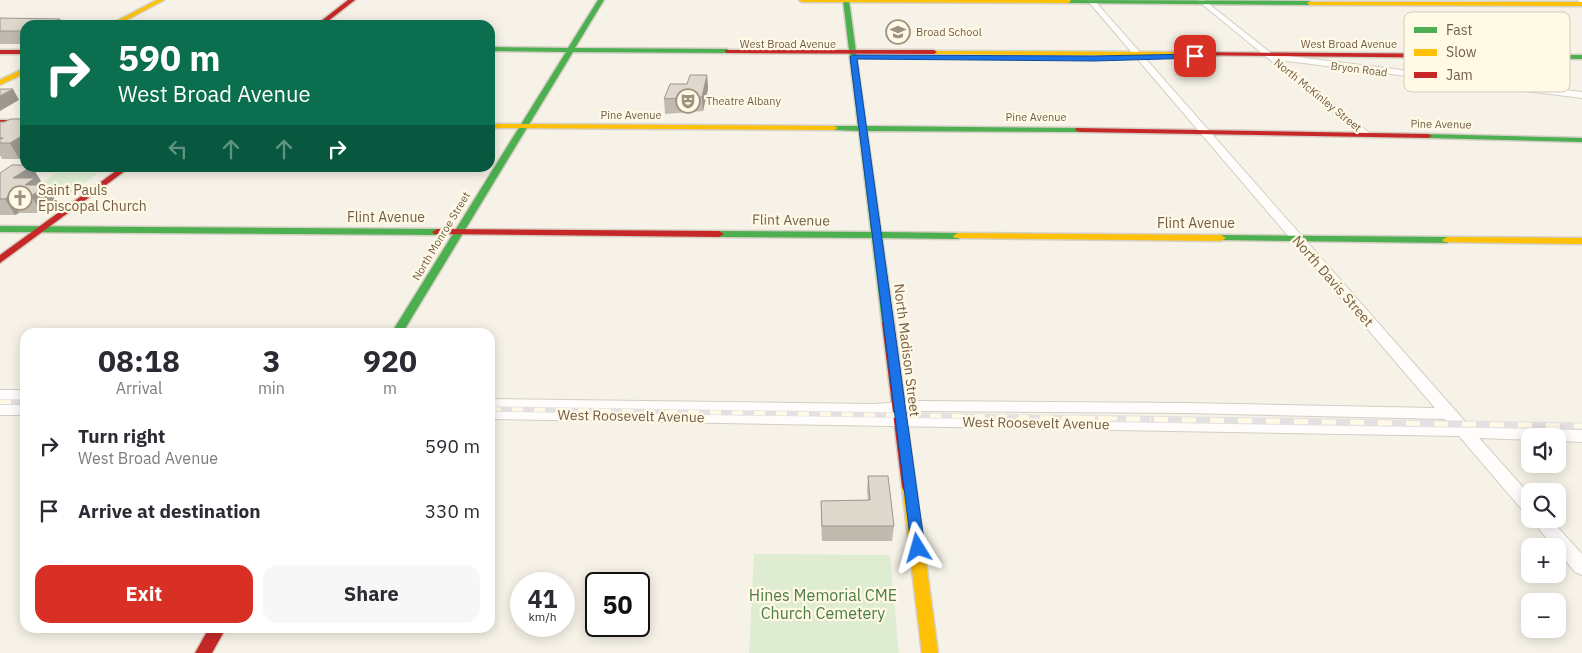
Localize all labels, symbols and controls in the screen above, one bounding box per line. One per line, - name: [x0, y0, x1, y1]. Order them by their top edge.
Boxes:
- legend: [1404, 12, 1570, 92]
- school or university icon: Broad School: [885, 19, 911, 45]
- text: Fast: [1446, 21, 1472, 39]
- place label: Broad School: [916, 25, 982, 39]
- text: 590 m: [118, 35, 221, 81]
- pin: [1174, 35, 1216, 77]
- street label: West Broad Avenue: [740, 37, 836, 51]
- street label: West Broad Avenue: [1301, 37, 1397, 51]
- icon: right: [35, 40, 100, 105]
- icon: arrive: [1181, 42, 1209, 70]
- text: Slow: [1446, 43, 1477, 61]
- street label: North McKinley Street: [1271, 55, 1365, 135]
- street label: Bryon Road: [1330, 59, 1388, 79]
- text: Jam: [1446, 66, 1473, 84]
- text: West Broad Avenue: [118, 79, 311, 108]
- theatre icon: Theatre Albany: [675, 88, 701, 114]
- place label: Theatre Albany: [706, 94, 781, 108]
- street label: Pine Avenue: [600, 108, 662, 122]
- street label: Pine Avenue: [1005, 110, 1067, 124]
- street label: Pine Avenue: [1410, 116, 1472, 132]
- icon: left: [164, 135, 192, 163]
- icon: ahead: [217, 135, 245, 163]
- icon: ahead: [270, 135, 298, 163]
- icon: right: [323, 135, 351, 163]
- place label: Saint Pauls Episcopal Church: [38, 181, 147, 215]
- church icon: Saint Pauls Episcopal Church: [7, 185, 33, 211]
- street label: North Monroe Street: [409, 189, 473, 283]
- street label: Flint Avenue: [347, 208, 425, 226]
- street label: Flint Avenue: [752, 210, 830, 230]
- street label: Flint Avenue: [1157, 214, 1235, 232]
- street label: North Davis Street: [1289, 232, 1377, 330]
- street label: North Madison Street: [890, 282, 924, 418]
- text: 08:18: [98, 341, 180, 380]
- text: 3: [262, 341, 280, 380]
- text: 920: [363, 341, 417, 380]
- text: Arrival: [116, 378, 162, 398]
- text: min: [258, 378, 285, 398]
- text: m: [383, 378, 397, 398]
- street label: West Roosevelt Avenue: [557, 406, 705, 426]
- street label: West Roosevelt Avenue: [962, 413, 1110, 433]
- text: Turn right: [78, 424, 165, 448]
- map controls: [1521, 428, 1566, 638]
- button: sound: [1521, 428, 1566, 473]
- icon: right: [35, 432, 63, 460]
- text: 590 m: [425, 434, 480, 458]
- text: West Broad Avenue: [78, 448, 218, 468]
- button: search: [1521, 483, 1566, 528]
- icon: arrive: [35, 497, 63, 525]
- text: Arrive at destination: [78, 499, 261, 523]
- text: 330 m: [425, 499, 480, 523]
- position arrow: [891, 521, 943, 573]
- button: +: [1521, 538, 1566, 583]
- button: Exit: [35, 565, 253, 623]
- button: Share: [263, 565, 480, 623]
- speed limit sign: 50: [585, 572, 650, 637]
- text: 41: [527, 582, 558, 615]
- park label: Hines Memorial CME Church Cemetery: [749, 585, 897, 623]
- button: −: [1521, 593, 1566, 638]
- text: km/h: [528, 609, 557, 624]

